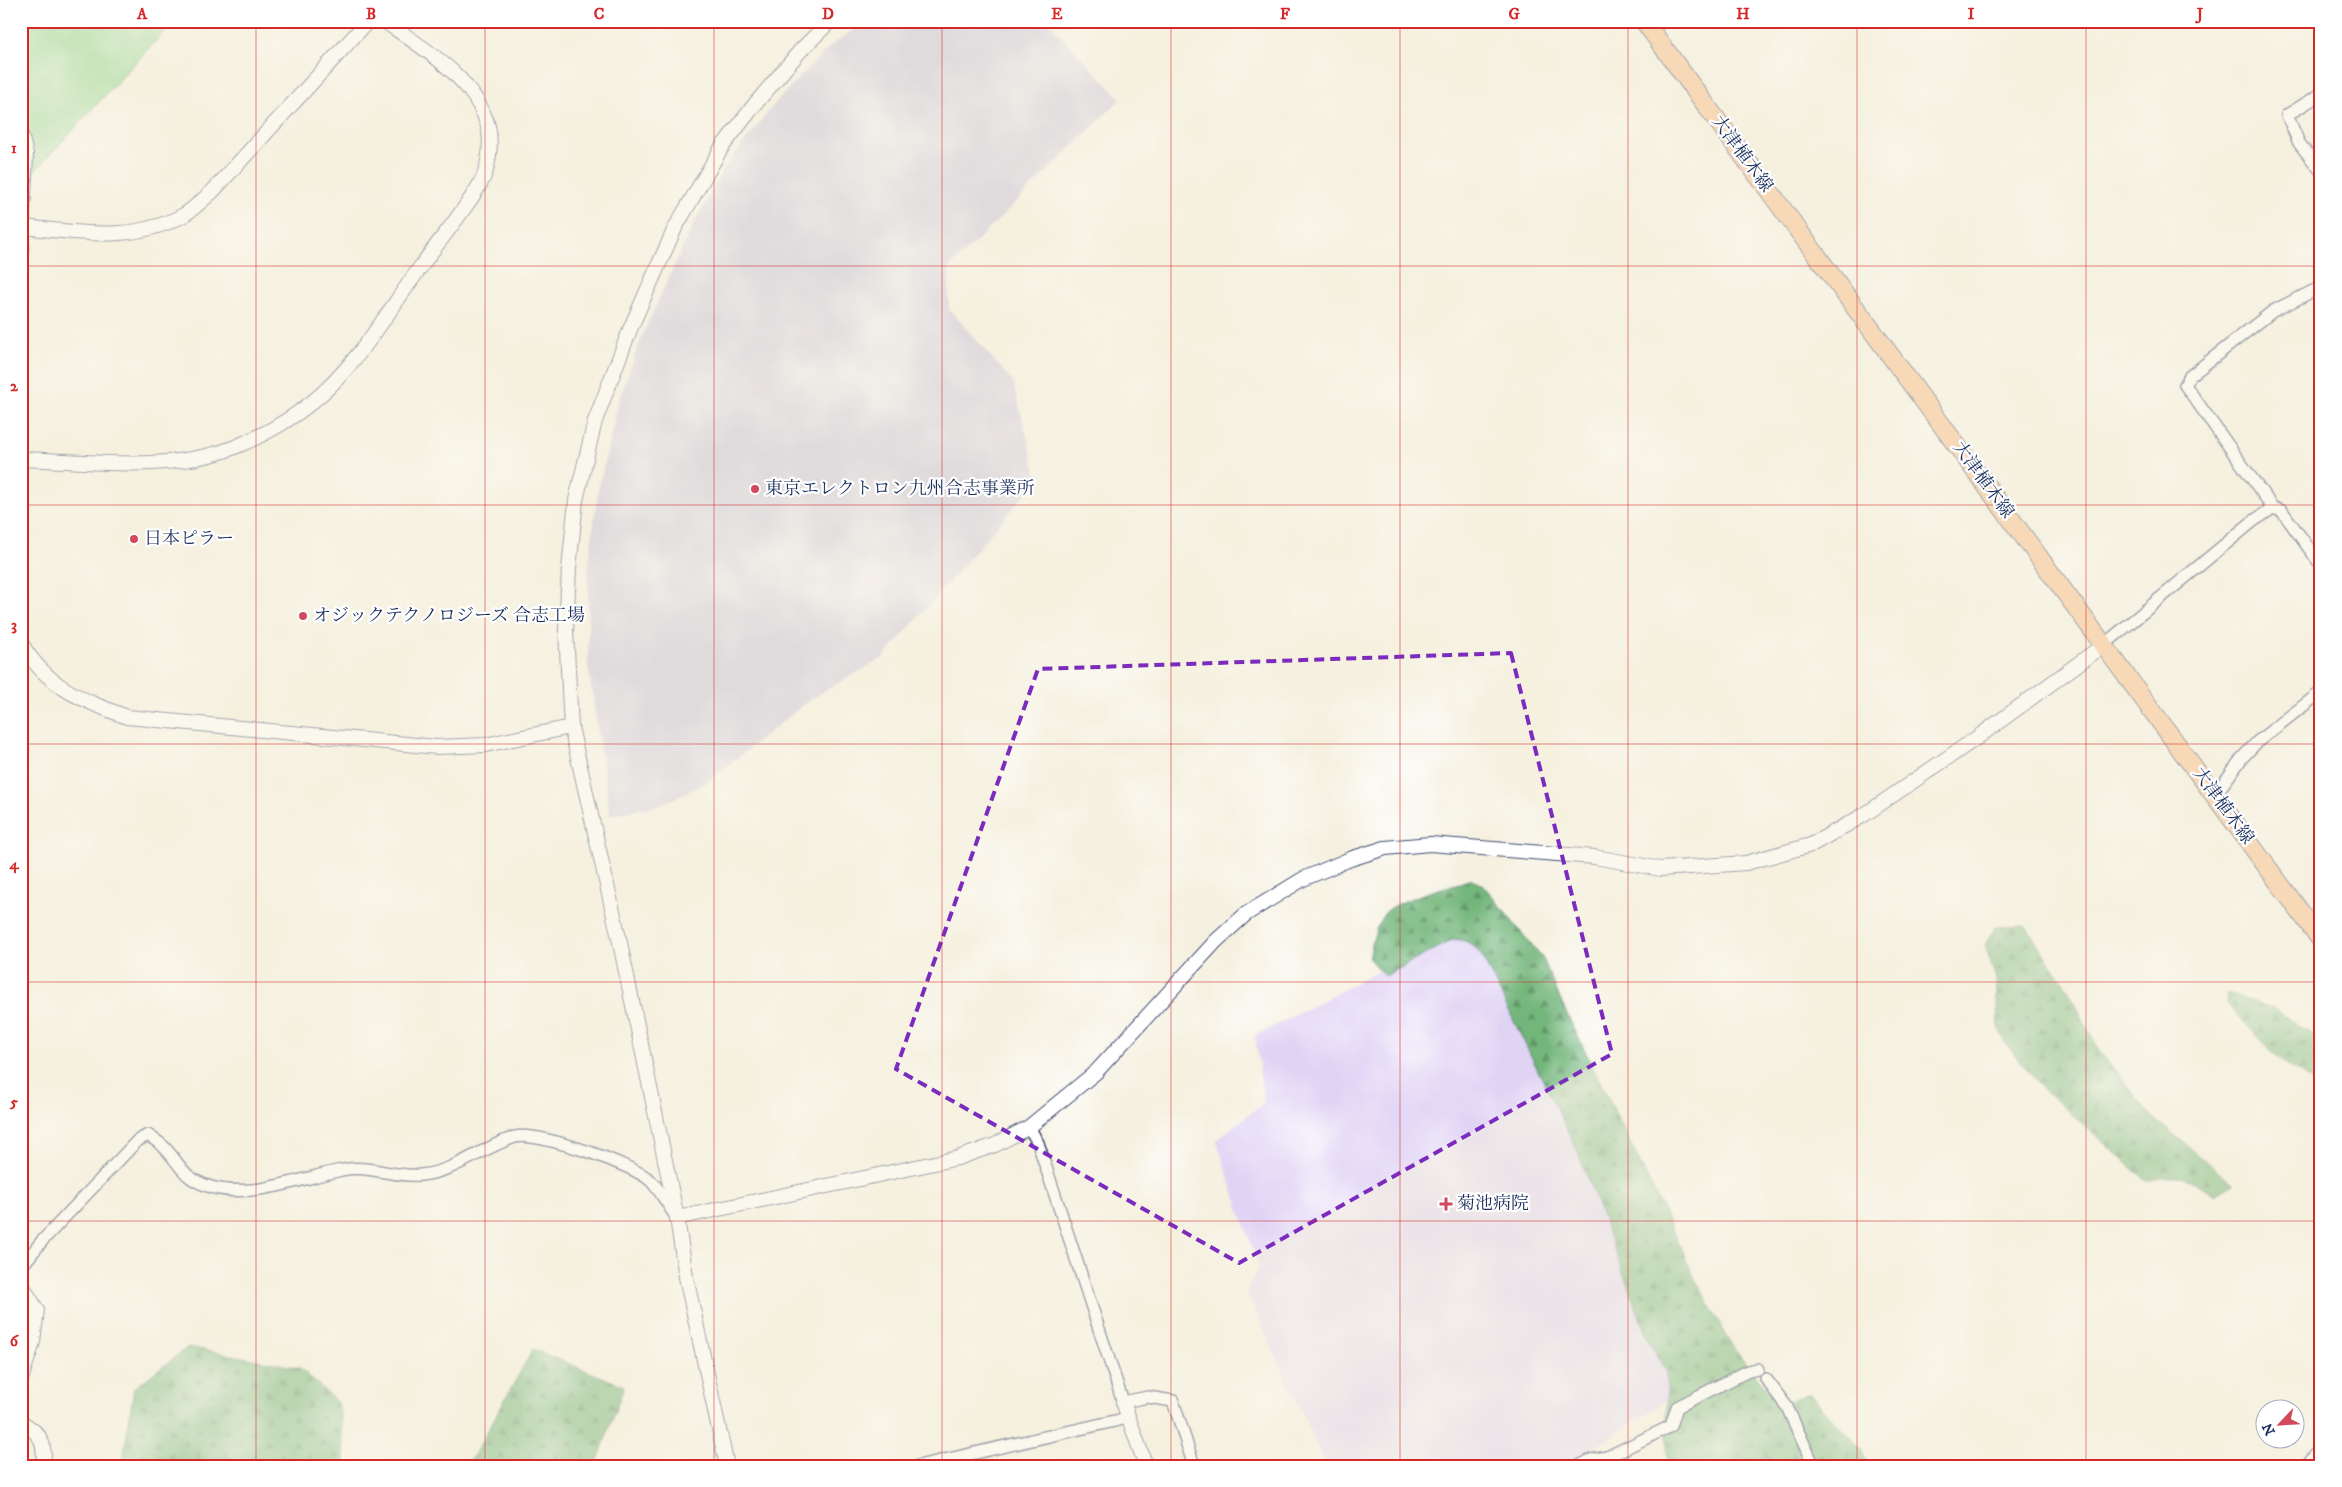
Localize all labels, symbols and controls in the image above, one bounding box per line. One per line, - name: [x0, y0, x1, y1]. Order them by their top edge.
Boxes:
- text: A: [136, 4, 148, 24]
- text: B: [366, 4, 376, 24]
- text: C: [594, 4, 604, 24]
- text: D: [822, 4, 834, 24]
- text: E: [1051, 4, 1063, 24]
- text: F: [1280, 4, 1290, 24]
- text: G: [1508, 4, 1520, 24]
- text: H: [1736, 4, 1750, 24]
- text: I: [1968, 4, 1975, 24]
- text: J: [2195, 4, 2204, 24]
- street label: 大津植木線: [1707, 111, 1777, 197]
- text: 1: [11, 138, 17, 158]
- text: 2: [10, 376, 19, 396]
- street label: 大津植木線: [1948, 437, 2018, 523]
- place label: 東京エレクトロン九州合志事業所: [765, 478, 1035, 500]
- marker: 東京エレクトロン九州合志事業所: [749, 483, 761, 495]
- place label: 日本ピラー: [144, 528, 234, 550]
- marker: 日本ピラー: [128, 533, 140, 545]
- place label: オジックテクノロジーズ 合志工場: [313, 605, 585, 627]
- marker: オジックテクノロジーズ 合志工場: [297, 610, 309, 622]
- text: 3: [11, 615, 17, 635]
- street label: 大津植木線: [2188, 763, 2258, 849]
- text: 4: [8, 854, 19, 874]
- text: 5: [9, 1092, 18, 1112]
- place label: 菊池病院: [1457, 1193, 1529, 1215]
- marker: 菊池病院: [1439, 1197, 1453, 1211]
- text: 6: [10, 1331, 20, 1351]
- north arrow: [2254, 1400, 2304, 1450]
- text: N: [2258, 1420, 2280, 1438]

